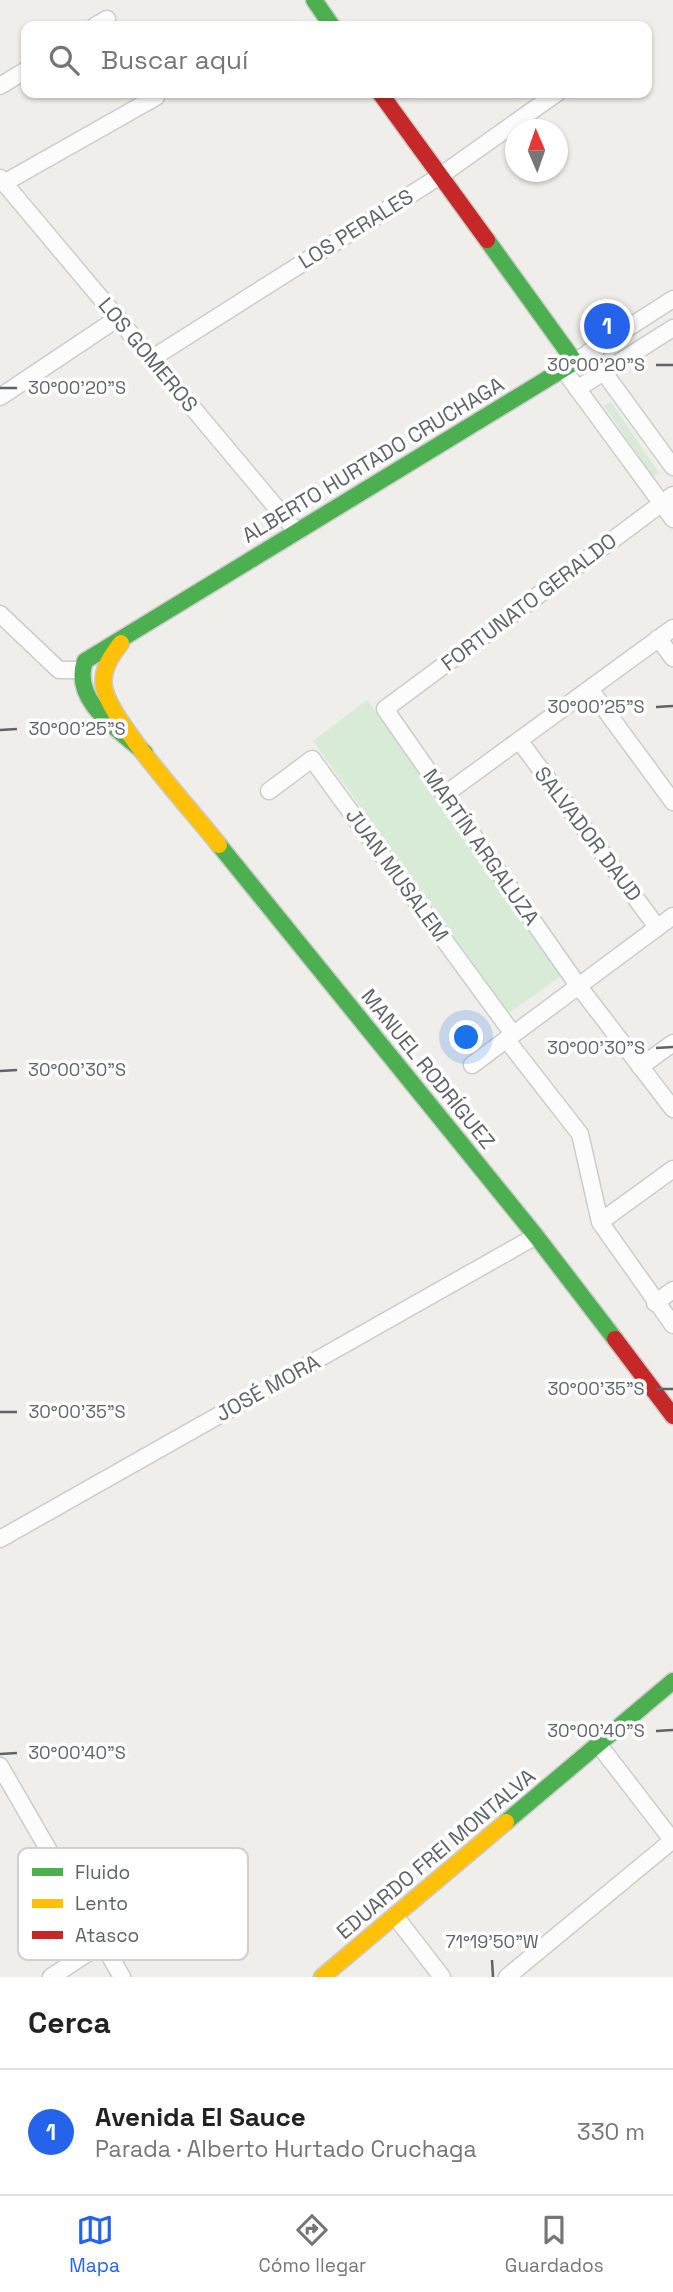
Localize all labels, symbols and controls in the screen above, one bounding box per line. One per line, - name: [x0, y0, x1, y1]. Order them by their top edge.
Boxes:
- search box: [21, 21, 652, 98]
- icon: search: [45, 41, 83, 79]
- text: Buscar aquí: [101, 43, 248, 77]
- north arrow: [505, 119, 568, 182]
- street label: LOS PERALES: [293, 183, 418, 275]
- street label: LOS GOMEROS: [93, 292, 204, 418]
- pin: 1: [584, 300, 630, 352]
- text: 30°00'20"S: [547, 353, 645, 376]
- street label: ALBERTO HURTADO CRUCHAGA: [237, 371, 509, 549]
- text: 30°00'20"S: [28, 376, 126, 399]
- street label: FORTUNATO GERALDO: [436, 527, 622, 676]
- text: 30°00'25"S: [547, 695, 645, 718]
- text: 30°00'25"S: [28, 717, 126, 740]
- street label: SALVADOR DAUD: [529, 761, 648, 907]
- street label: MARTÍN ARGALUZA: [417, 763, 546, 930]
- street label: JUAN MUSALEM: [340, 803, 455, 947]
- street label: MANUEL RODRÍGUEZ: [355, 983, 501, 1154]
- your location: [449, 1020, 483, 1054]
- text: 30°00'30"S: [547, 1036, 645, 1059]
- text: 30°00'30"S: [28, 1058, 126, 1081]
- street label: JOSÉ MORA: [211, 1348, 325, 1427]
- text: 30°00'35"S: [547, 1377, 645, 1400]
- text: 30°00'35"S: [28, 1400, 126, 1423]
- text: 30°00'40"S: [547, 1719, 645, 1742]
- text: 30°00'40"S: [28, 1741, 126, 1764]
- street label: EDUARDO FREI MONTALVA: [331, 1762, 541, 1945]
- legend: [18, 1848, 248, 1960]
- text: Fluido: [75, 1860, 130, 1885]
- text: Lento: [75, 1891, 128, 1916]
- text: Atasco: [75, 1923, 139, 1948]
- text: 71°19'50"W: [445, 1930, 539, 1953]
- text: Cerca: [28, 2003, 111, 2042]
- text: Avenida El Sauce: [95, 2100, 306, 2134]
- text: 1: [46, 2117, 56, 2147]
- text: 330 m: [577, 2117, 645, 2147]
- text: Parada · Alberto Hurtado Cruchaga: [95, 2134, 477, 2164]
- tab: Mapa: [69, 2211, 120, 2278]
- tab: Cómo llegar: [258, 2211, 366, 2278]
- tab: Guardados: [505, 2211, 604, 2278]

